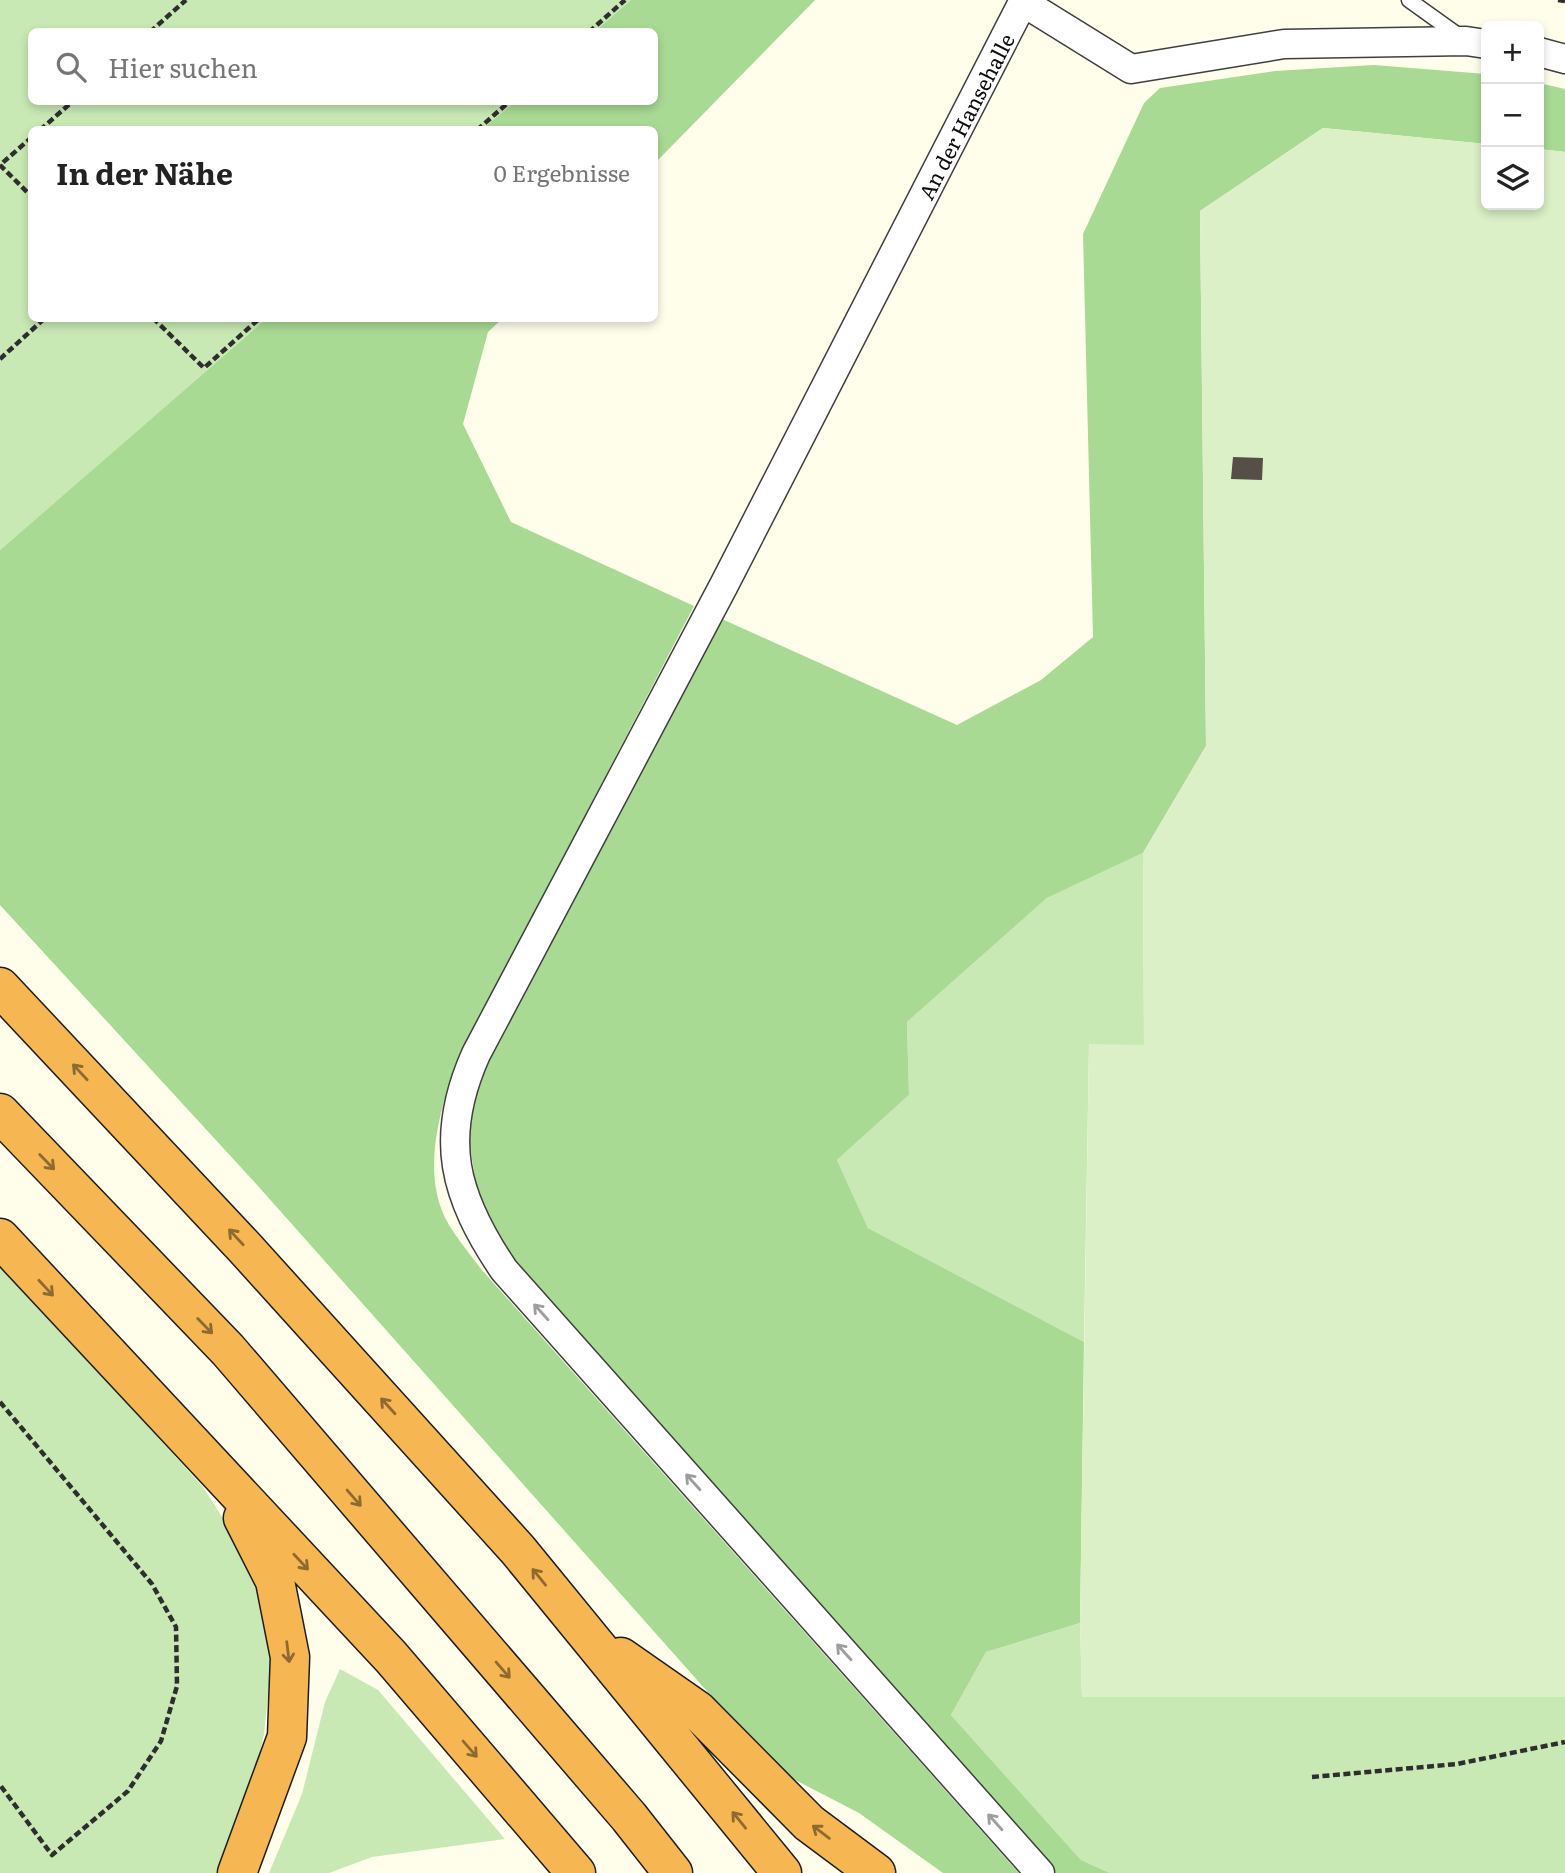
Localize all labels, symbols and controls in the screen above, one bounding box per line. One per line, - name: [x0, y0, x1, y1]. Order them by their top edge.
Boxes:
- map controls: [1481, 21, 1544, 210]
- button: +: [1481, 21, 1544, 84]
- street label: An der Hansehalle: [909, 27, 1020, 204]
- search box: [28, 28, 658, 105]
- text: Hier suchen: [108, 47, 258, 86]
- icon: search: [52, 48, 90, 86]
- button: −: [1481, 84, 1544, 147]
- button: layers: [1481, 147, 1544, 210]
- text: In der Nähe: [56, 150, 233, 194]
- text: 0 Ergebnisse: [494, 155, 630, 189]
- one-way arrow: [71, 1064, 88, 1081]
- one-way arrow: [39, 1153, 56, 1170]
- one-way arrow: [227, 1229, 244, 1246]
- one-way arrow: [38, 1279, 55, 1296]
- one-way arrow: [533, 1303, 549, 1321]
- one-way arrow: [197, 1317, 214, 1334]
- one-way arrow: [380, 1397, 396, 1415]
- one-way arrow: [684, 1474, 701, 1491]
- one-way arrow: [346, 1488, 362, 1506]
- one-way arrow: [293, 1553, 310, 1570]
- one-way arrow: [531, 1568, 547, 1586]
- one-way arrow: [282, 1640, 295, 1663]
- one-way arrow: [836, 1643, 852, 1661]
- one-way arrow: [495, 1661, 511, 1679]
- one-way arrow: [462, 1740, 478, 1758]
- one-way arrow: [731, 1812, 747, 1830]
- one-way arrow: [987, 1813, 1003, 1831]
- one-way arrow: [812, 1825, 831, 1839]

